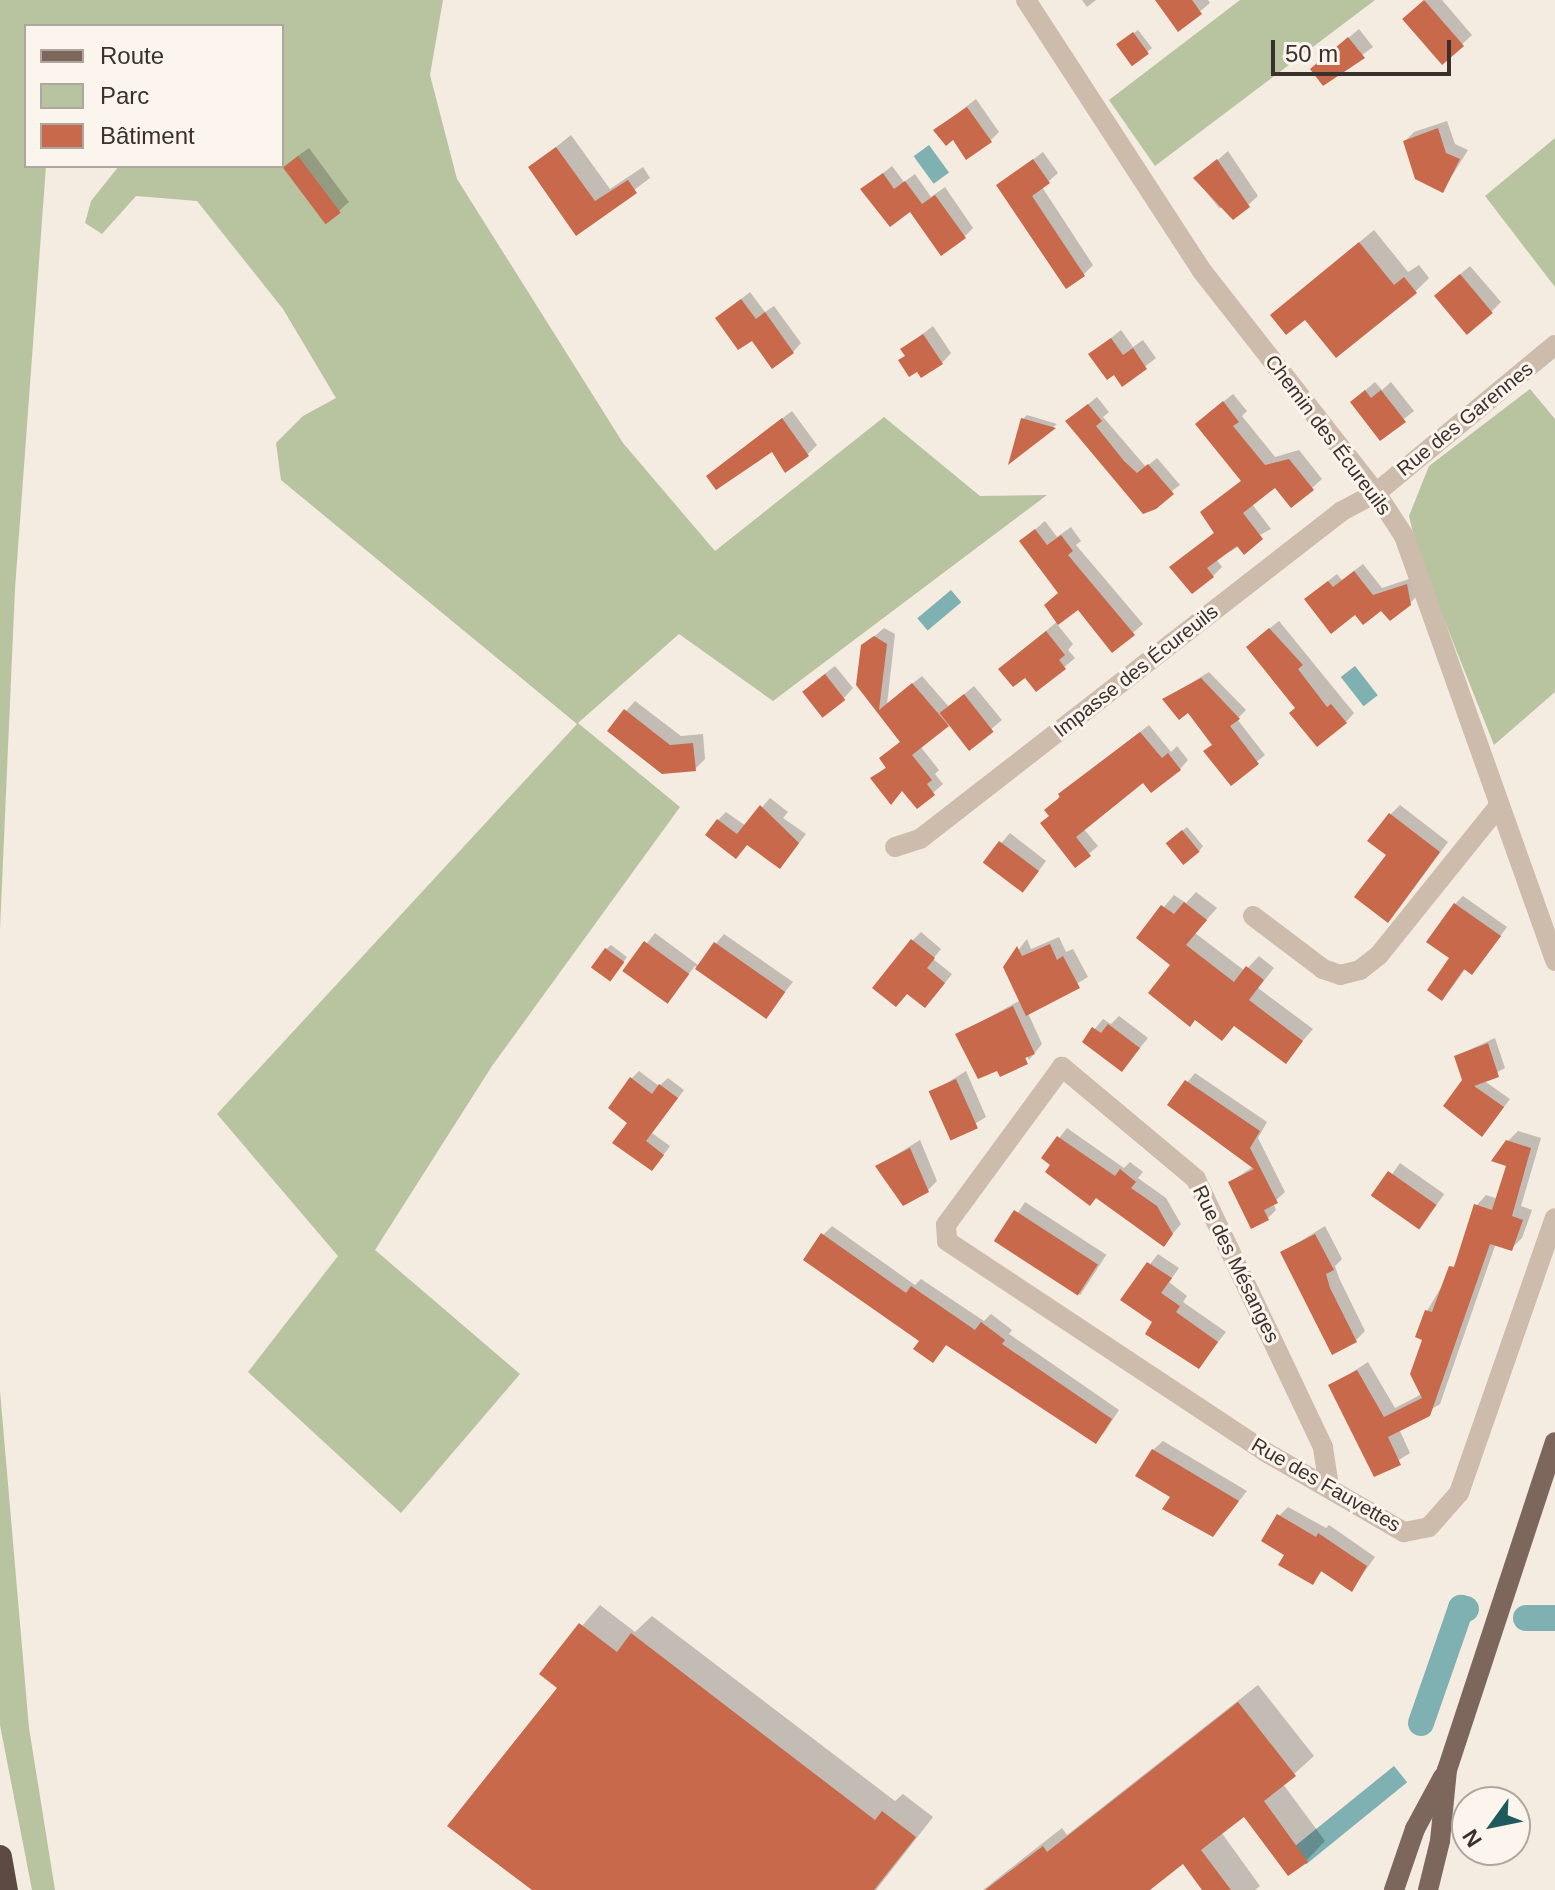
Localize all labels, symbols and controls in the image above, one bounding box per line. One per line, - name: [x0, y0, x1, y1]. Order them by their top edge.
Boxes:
- legend: [24, 24, 284, 168]
- scale bar: [1275, 24, 1455, 74]
- text: 50 m: [1285, 40, 1338, 67]
- text: Route: [100, 42, 164, 69]
- text: Parc: [100, 82, 149, 109]
- text: Bâtiment: [100, 122, 195, 149]
- street label: Chemin des Écureuils: [1260, 350, 1396, 520]
- street label: Rue des Garennes: [1392, 357, 1538, 481]
- street label: Impasse des Écureuils: [1049, 600, 1223, 742]
- street label: Rue des Mésanges: [1187, 1181, 1285, 1347]
- street label: Rue des Fauvettes: [1247, 1433, 1405, 1537]
- north arrow: [1451, 1786, 1531, 1866]
- text: N: [1457, 1825, 1487, 1852]

